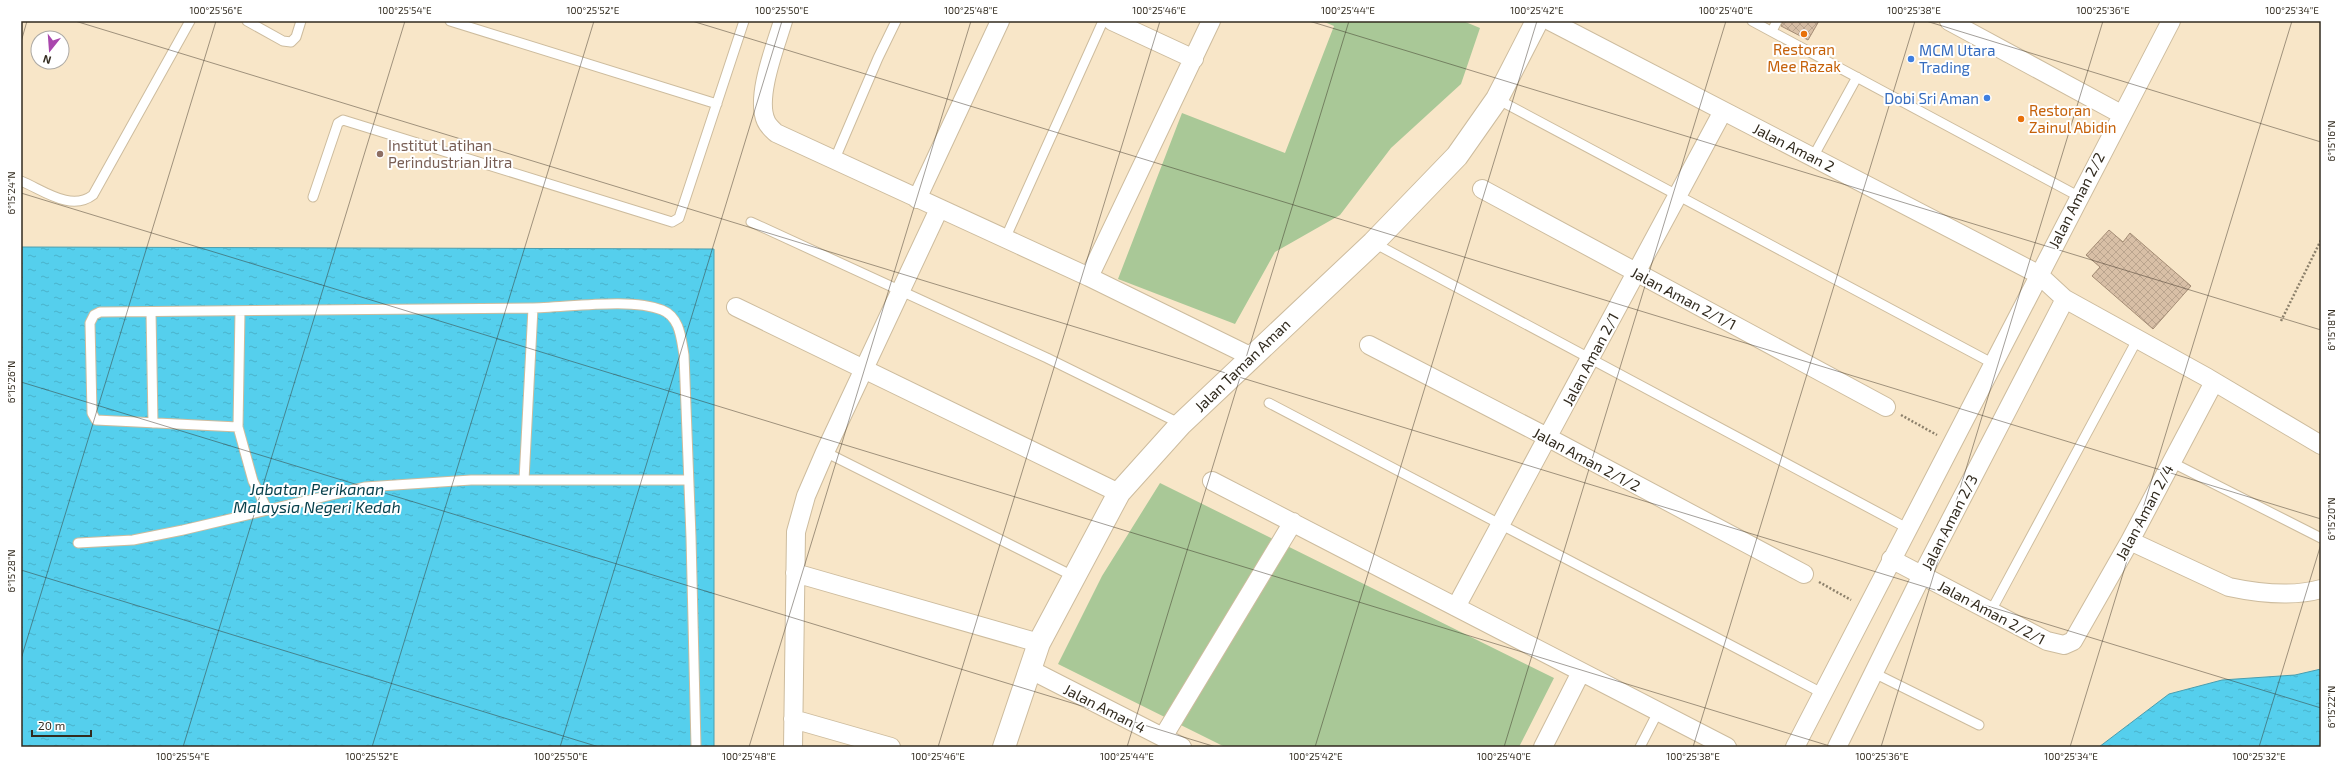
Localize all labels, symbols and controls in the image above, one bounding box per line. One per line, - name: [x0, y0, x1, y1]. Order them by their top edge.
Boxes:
- text: 100°25'56"E: [190, 4, 243, 16]
- text: 100°25'54"E: [378, 4, 432, 16]
- text: 100°25'52"E: [567, 4, 620, 16]
- text: 100°25'50"E: [755, 4, 809, 16]
- text: 100°25'48"E: [944, 4, 998, 16]
- text: 100°25'46"E: [1132, 4, 1186, 16]
- text: 100°25'44"E: [1321, 4, 1375, 16]
- text: 100°25'42"E: [1510, 4, 1564, 16]
- text: 100°25'40"E: [1699, 4, 1753, 16]
- text: 100°25'38"E: [1887, 4, 1941, 16]
- text: 100°25'36"E: [2076, 4, 2130, 16]
- text: 100°25'34"E: [2265, 4, 2319, 16]
- marker: Restoran Mee Razak: [1799, 29, 1809, 39]
- north arrow: [30, 30, 70, 70]
- place label: Restoran Mee Razak: [1767, 40, 1841, 75]
- place label: MCM Utara Trading: [1919, 41, 1995, 76]
- text: N: [41, 53, 53, 67]
- marker: MCM Utara Trading: [1906, 54, 1916, 64]
- place label: Dobi Sri Aman: [1884, 89, 1979, 107]
- marker: Dobi Sri Aman: [1982, 93, 1992, 103]
- place label: Restoran Zainul Abidin: [2029, 101, 2116, 136]
- marker: Restoran Zainul Abidin: [2016, 114, 2026, 124]
- street label: Jalan Aman 2: [1750, 119, 1838, 175]
- text: 6°15'16"N: [2325, 120, 2337, 162]
- place label: Institut Latihan Perindustrian Jitra: [388, 136, 512, 171]
- marker: Institut Latihan Perindustrian Jitra: [375, 149, 385, 159]
- street label: Jalan Aman 2/2: [2044, 149, 2108, 251]
- text: 6°15'24"N: [5, 171, 17, 215]
- street label: Jalan Aman 2/1/1: [1628, 263, 1740, 333]
- street label: Jalan Aman 2/1: [1558, 309, 1622, 409]
- text: 6°15'18"N: [2325, 309, 2337, 351]
- street label: Jalan Taman Aman: [1191, 315, 1293, 415]
- text: 6°15'26"N: [5, 361, 17, 403]
- street label: Jalan Aman 2/1/2: [1530, 423, 1644, 495]
- street label: Jalan Aman 2/4: [2111, 461, 2177, 563]
- street label: Jalan Aman 2/3: [1917, 471, 1981, 573]
- water label: Jabatan Perikanan Malaysia Negeri Kedah: [233, 479, 401, 517]
- text: 6°15'20"N: [2325, 497, 2337, 541]
- text: 6°15'28"N: [5, 549, 17, 593]
- street label: Jalan Aman 2/2/1: [1935, 576, 2049, 648]
- street label: Jalan Aman 4: [1061, 680, 1149, 736]
- text: 6°15'22"N: [2325, 686, 2337, 728]
- scale bar: [32, 712, 91, 738]
- text: 20 m: [38, 718, 65, 732]
- text: 100°25'54"E: [156, 750, 210, 762]
- text: 100°25'52"E: [346, 750, 399, 762]
- text: 100°25'50"E: [534, 750, 588, 762]
- text: 100°25'48"E: [722, 750, 776, 762]
- text: 100°25'46"E: [911, 750, 965, 762]
- text: 100°25'44"E: [1100, 750, 1154, 762]
- text: 100°25'42"E: [1289, 750, 1343, 762]
- text: 100°25'40"E: [1477, 750, 1531, 762]
- text: 100°25'38"E: [1666, 750, 1720, 762]
- text: 100°25'36"E: [1855, 750, 1909, 762]
- text: 100°25'34"E: [2044, 750, 2098, 762]
- text: 100°25'32"E: [2232, 750, 2286, 762]

